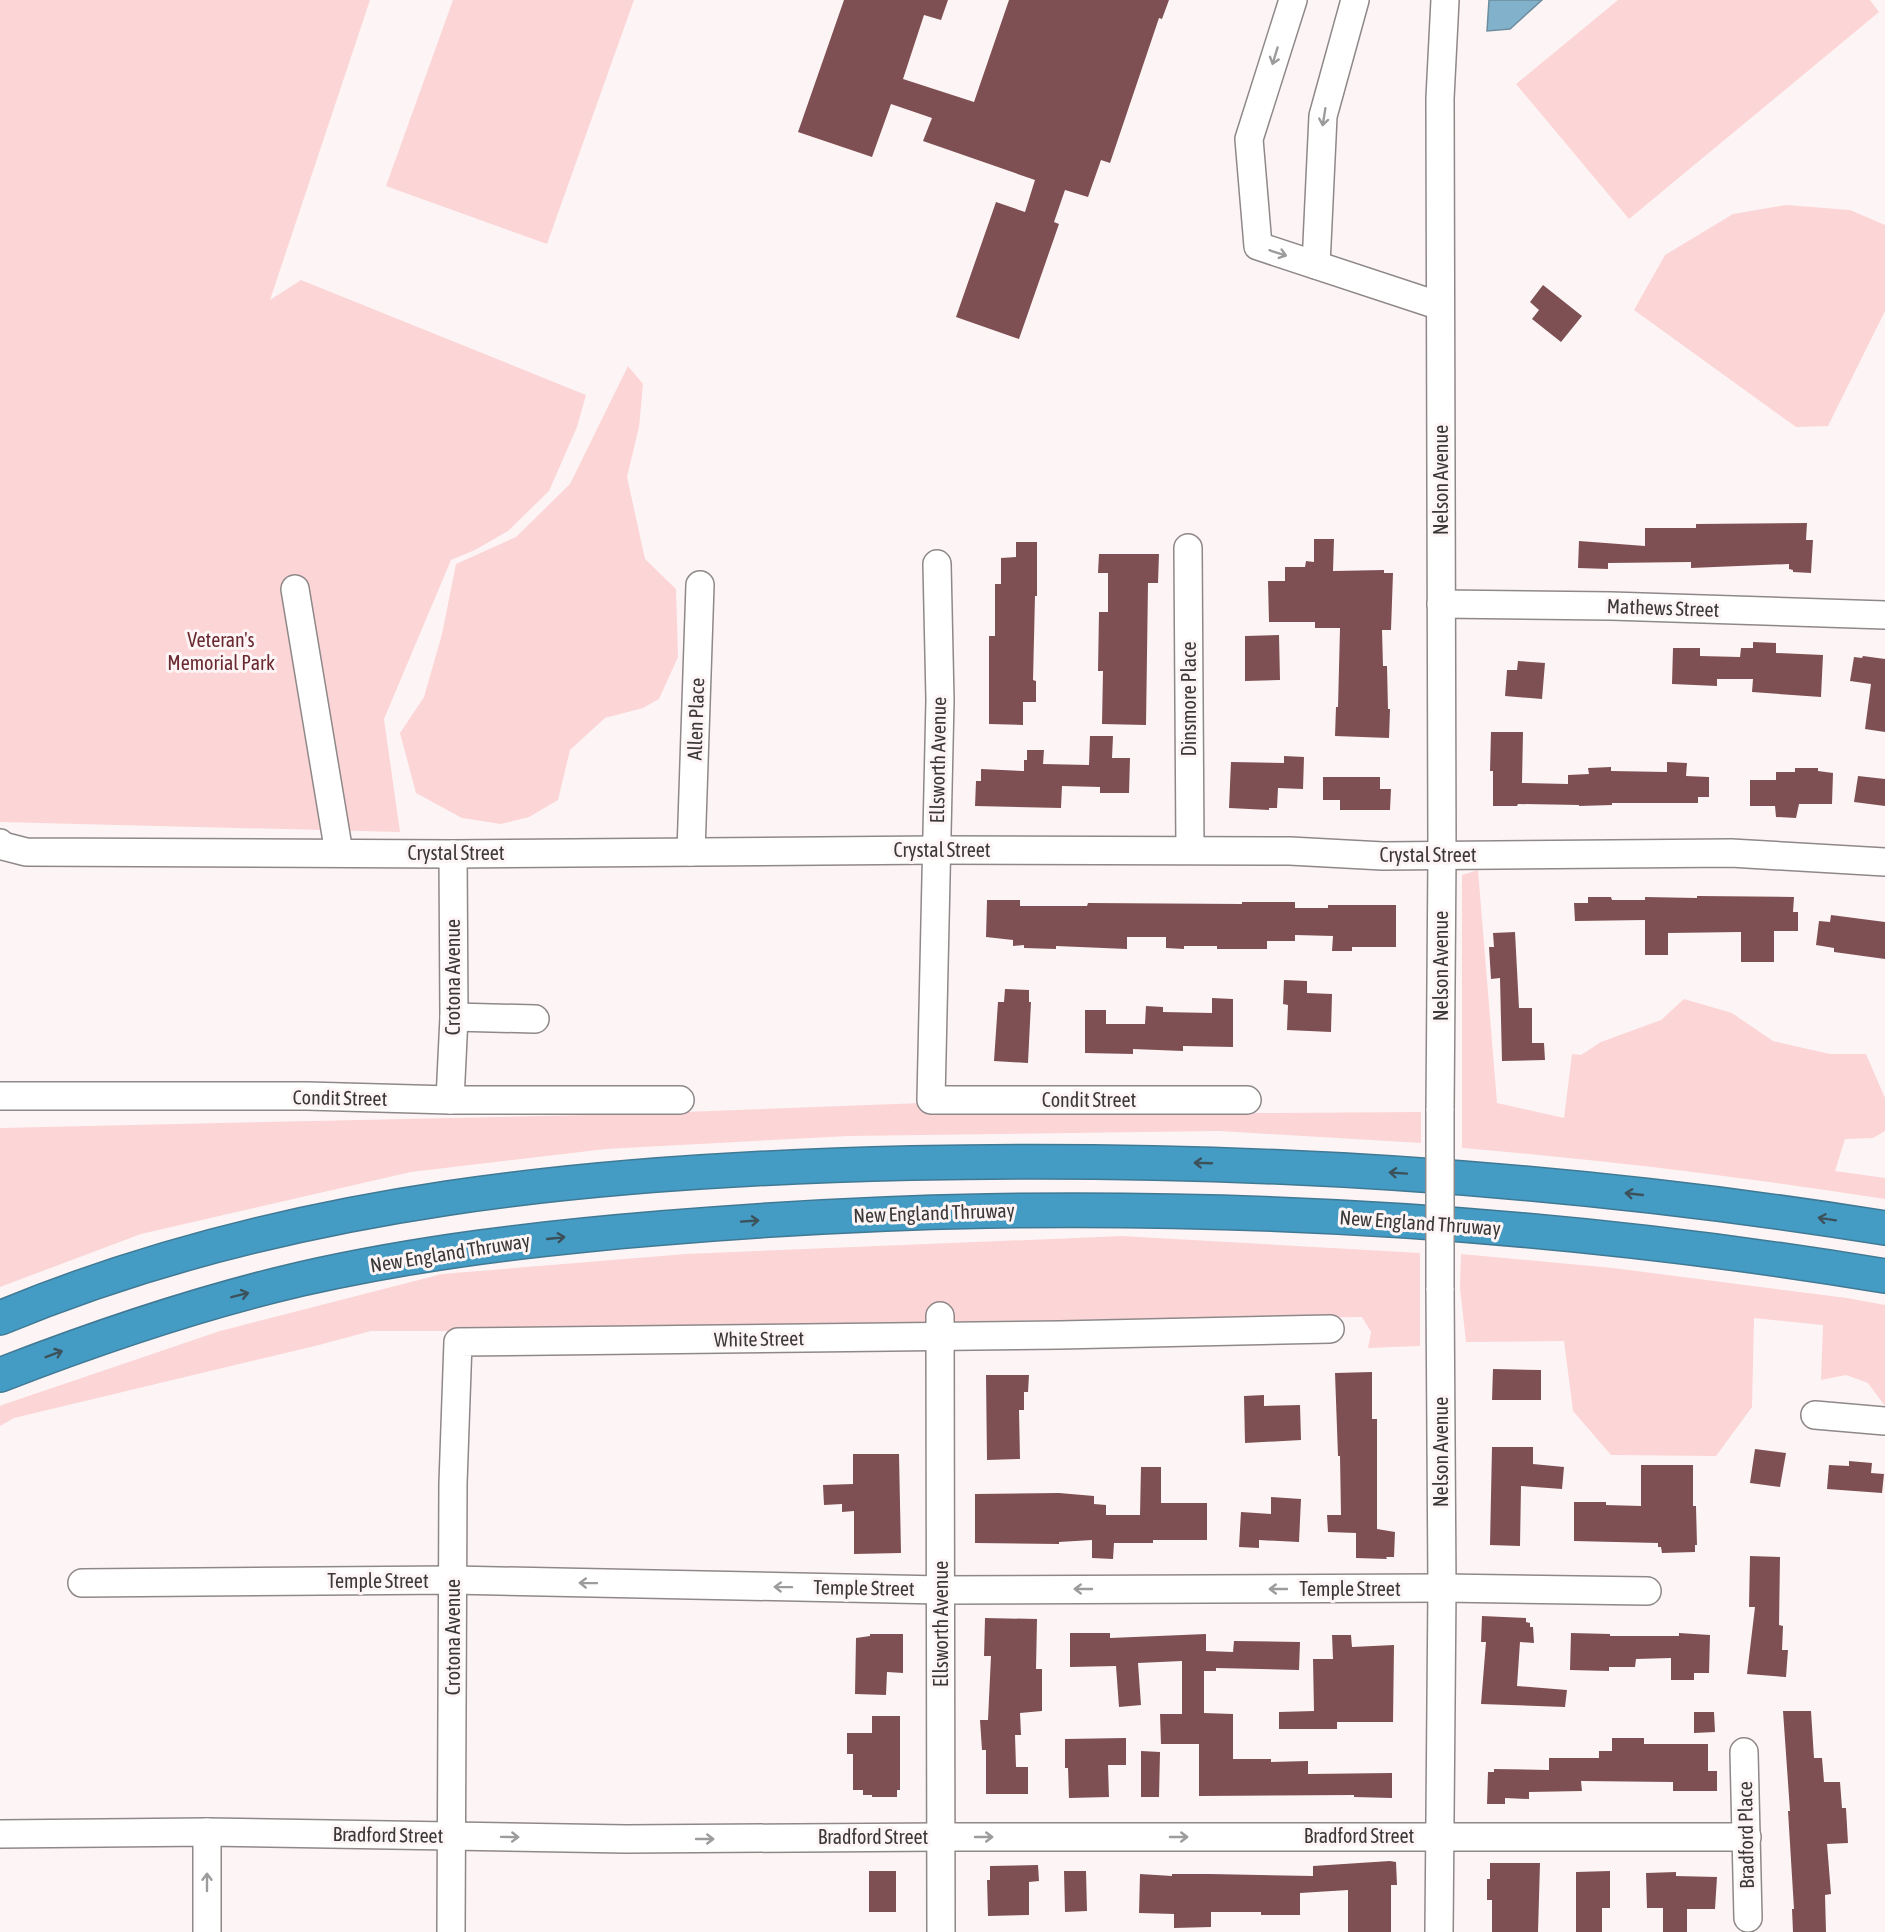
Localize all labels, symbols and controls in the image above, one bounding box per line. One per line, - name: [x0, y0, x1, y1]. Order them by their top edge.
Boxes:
- one-way arrow: [1269, 46, 1280, 65]
- one-way arrow: [1318, 107, 1329, 126]
- one-way arrow: [1268, 248, 1287, 259]
- street label: Nelson Avenue: [1429, 425, 1452, 535]
- street label: Mathews Street: [1606, 594, 1720, 621]
- park label: Veteran's Memorial Park: [167, 628, 275, 674]
- street label: Dinsmore Place: [1177, 642, 1200, 756]
- street label: Allen Place: [683, 677, 708, 761]
- street label: Ellsworth Avenue: [925, 697, 950, 823]
- street label: Crystal Street: [893, 838, 991, 861]
- street label: Crystal Street: [407, 841, 505, 864]
- street label: Crystal Street: [1379, 843, 1477, 866]
- street label: Nelson Avenue: [1429, 911, 1452, 1021]
- street label: Crotona Avenue: [441, 919, 464, 1035]
- street label: Condit Street: [293, 1085, 388, 1110]
- street label: Condit Street: [1042, 1088, 1137, 1111]
- one-way arrow: [1194, 1158, 1214, 1169]
- one-way arrow: [1388, 1167, 1408, 1178]
- one-way arrow: [1624, 1188, 1644, 1199]
- street label: New England Thruway: [853, 1198, 1015, 1227]
- street label: New England Thruway: [1339, 1205, 1501, 1240]
- one-way arrow: [1818, 1213, 1838, 1224]
- one-way arrow: [739, 1216, 759, 1227]
- street label: New England Thruway: [368, 1229, 532, 1277]
- one-way arrow: [545, 1232, 565, 1243]
- one-way arrow: [230, 1288, 249, 1300]
- street label: White Street: [714, 1326, 804, 1351]
- one-way arrow: [45, 1348, 63, 1359]
- street label: Nelson Avenue: [1429, 1397, 1452, 1507]
- street label: Ellsworth Avenue: [929, 1561, 952, 1687]
- street label: Temple Street: [327, 1569, 429, 1592]
- street label: Temple Street: [813, 1575, 915, 1600]
- one-way arrow: [579, 1577, 599, 1589]
- street label: Temple Street: [1299, 1577, 1401, 1600]
- street label: Crotona Avenue: [441, 1579, 464, 1695]
- one-way arrow: [774, 1581, 794, 1593]
- one-way arrow: [1074, 1583, 1094, 1595]
- one-way arrow: [1269, 1583, 1289, 1595]
- street label: Bradford Place: [1733, 1781, 1758, 1889]
- street label: Bradford Street: [332, 1822, 444, 1847]
- street label: Bradford Street: [1304, 1824, 1415, 1847]
- street label: Bradford Street: [818, 1825, 929, 1848]
- one-way arrow: [500, 1831, 520, 1843]
- one-way arrow: [974, 1831, 994, 1843]
- one-way arrow: [1169, 1831, 1189, 1843]
- one-way arrow: [695, 1833, 715, 1845]
- one-way arrow: [201, 1872, 213, 1892]

